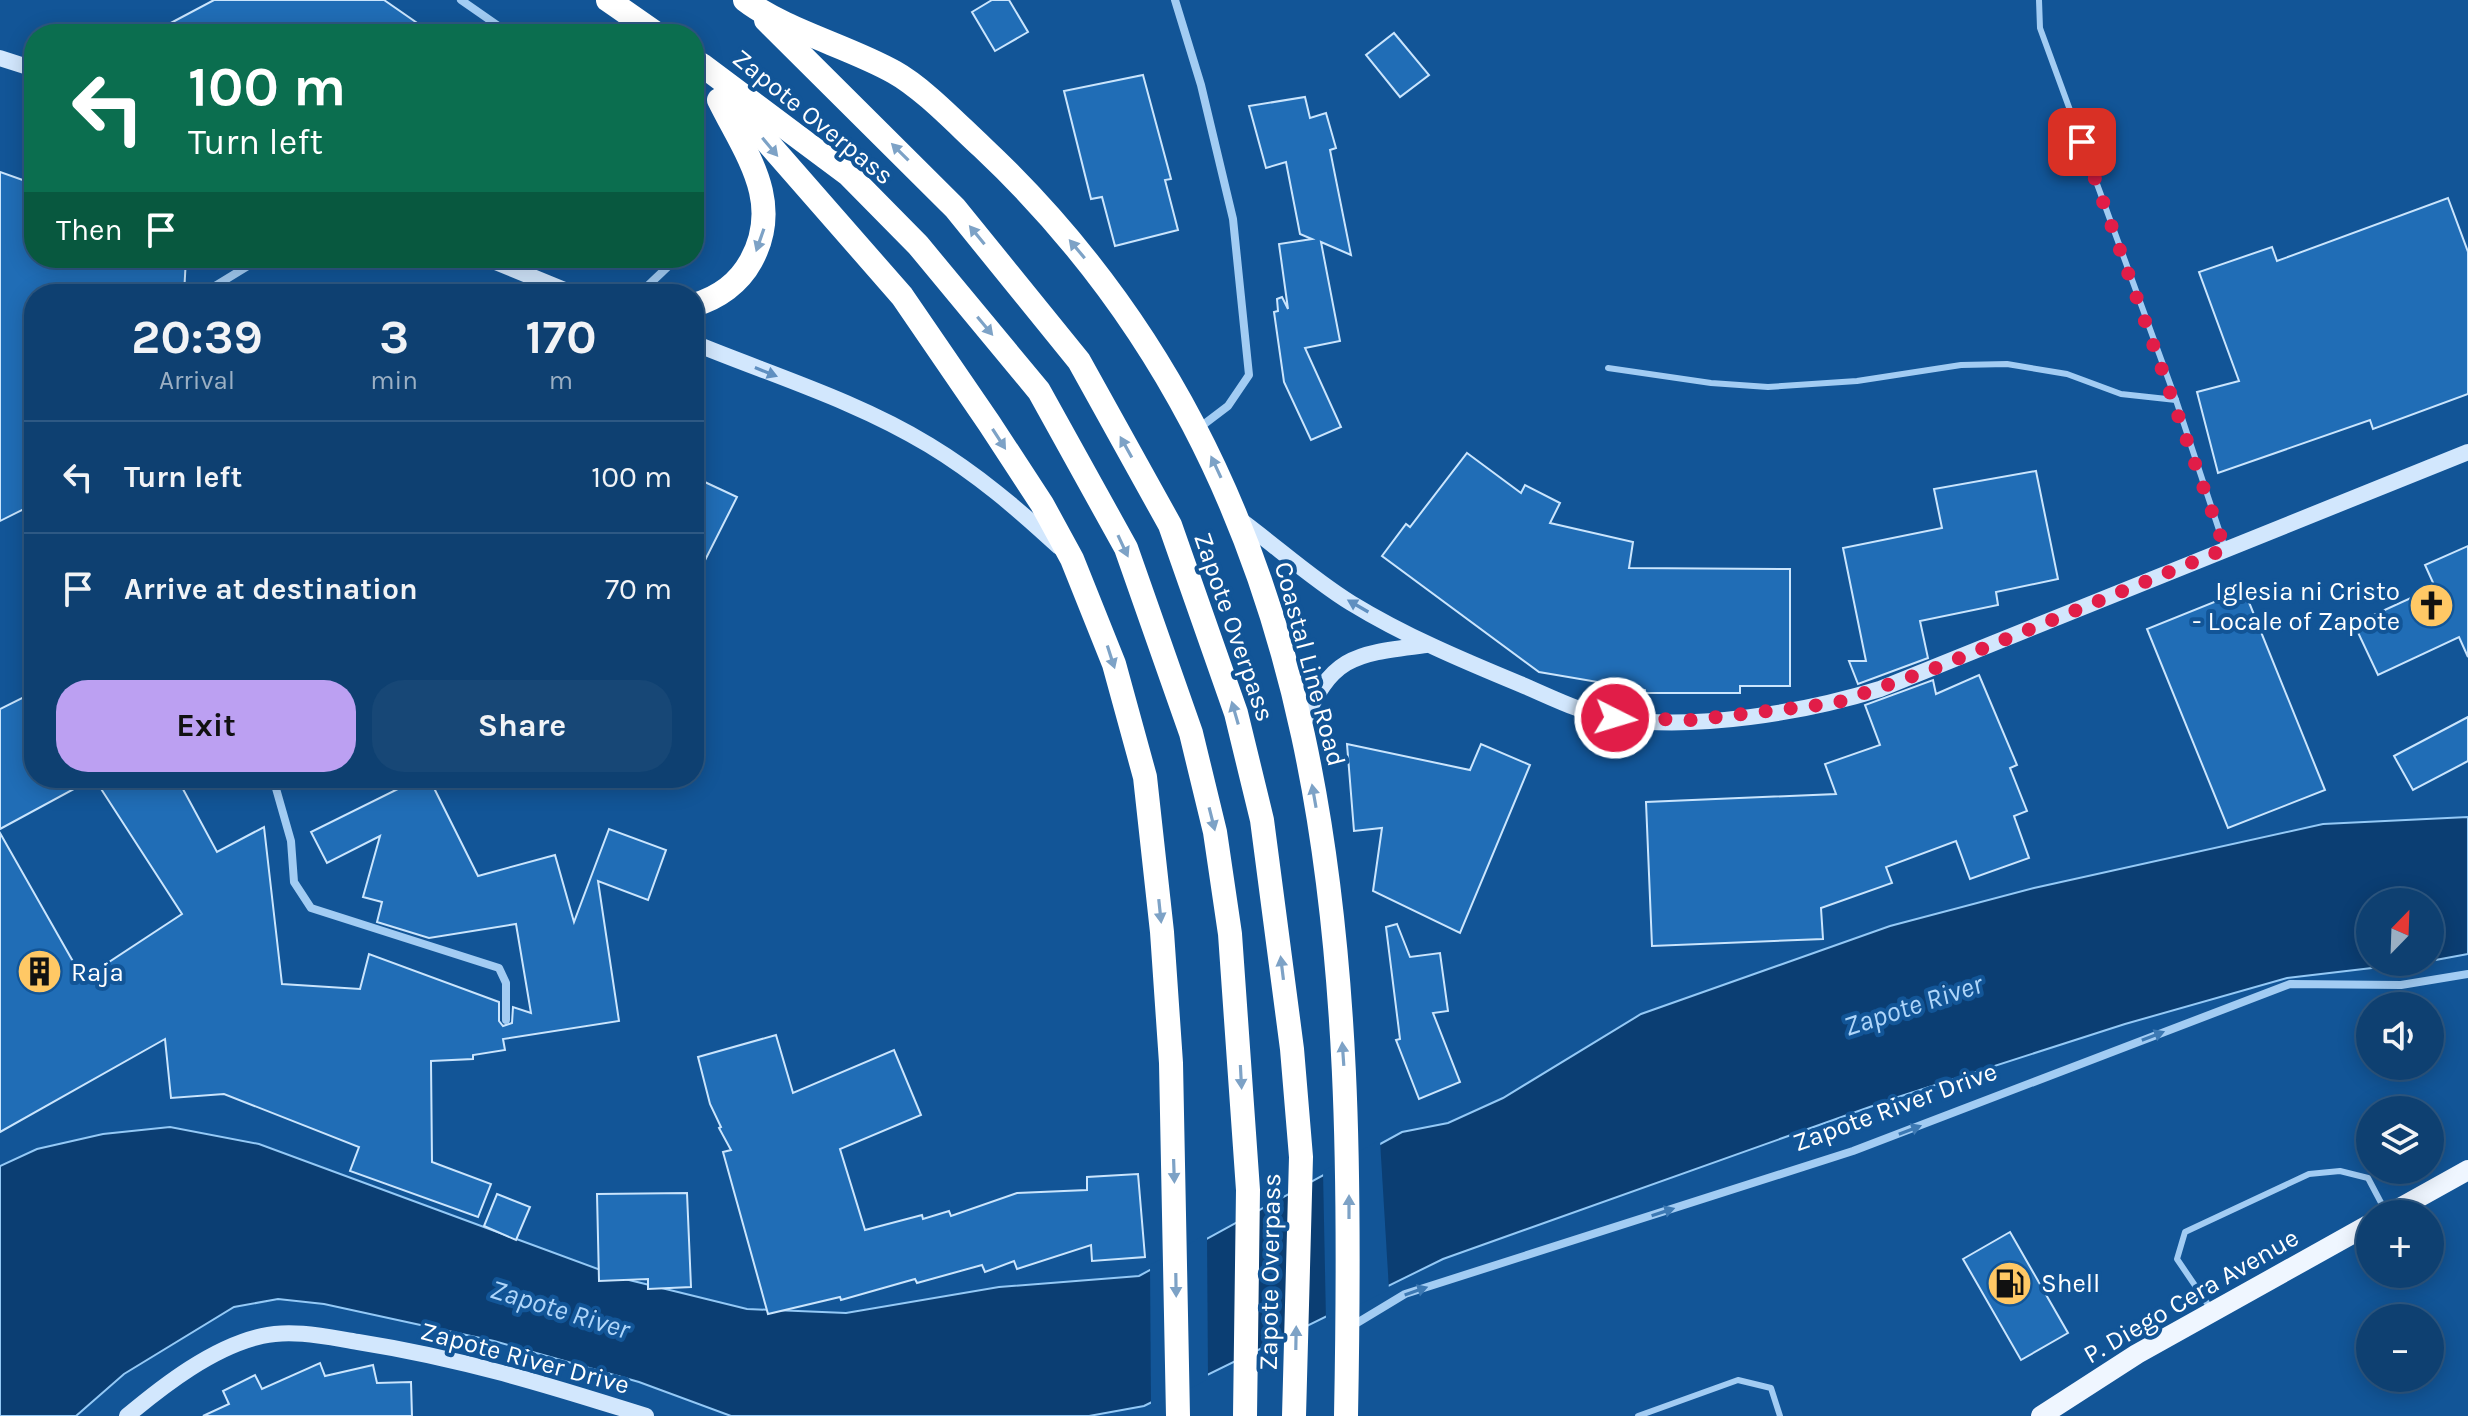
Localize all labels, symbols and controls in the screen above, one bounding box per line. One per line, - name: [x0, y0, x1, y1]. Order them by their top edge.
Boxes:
- street label: Zapote Overpass: [726, 43, 900, 191]
- text: 100 m: [188, 54, 346, 119]
- icon: left: [56, 56, 160, 160]
- pin: [2048, 108, 2116, 176]
- icon: arrive: [2060, 120, 2104, 164]
- text: Turn left: [188, 121, 323, 163]
- one-way arrow: [761, 136, 778, 156]
- one-way arrow: [892, 143, 910, 162]
- icon: arrive: [139, 208, 183, 252]
- text: Then: [56, 212, 123, 248]
- one-way arrow: [969, 225, 986, 245]
- one-way arrow: [753, 228, 765, 252]
- one-way arrow: [1069, 239, 1086, 259]
- text: 20:39: [131, 309, 263, 365]
- text: 3: [379, 309, 409, 365]
- text: 170: [525, 309, 597, 365]
- one-way arrow: [977, 316, 994, 337]
- text: Arrival: [159, 365, 235, 396]
- text: min: [370, 365, 418, 396]
- text: m: [549, 365, 573, 396]
- one-way arrow: [754, 366, 778, 379]
- one-way arrow: [991, 428, 1006, 449]
- one-way arrow: [1120, 436, 1134, 458]
- icon: left: [56, 455, 100, 499]
- one-way arrow: [1209, 456, 1223, 479]
- text: Turn left: [124, 459, 242, 495]
- text: 100 m: [591, 459, 672, 495]
- street label: Zapote Overpass: [1187, 528, 1281, 726]
- one-way arrow: [1116, 534, 1130, 557]
- street label: Coastal Line Road: [1268, 558, 1352, 770]
- icon: arrive: [56, 567, 100, 611]
- text: Arrive at destination: [124, 571, 418, 607]
- text: 70 m: [605, 571, 672, 607]
- place label: Iglesia ni Cristo - Locale of Zapote: [2192, 576, 2400, 637]
- church icon: Iglesia ni Cristo - Locale of Zapote: [2407, 582, 2455, 630]
- one-way arrow: [1347, 599, 1369, 613]
- one-way arrow: [1105, 645, 1117, 669]
- position arrow: [1573, 676, 1657, 760]
- button: Exit: [56, 680, 356, 772]
- button: Share: [372, 680, 672, 772]
- one-way arrow: [1228, 700, 1241, 724]
- one-way arrow: [1307, 783, 1320, 808]
- one-way arrow: [1206, 807, 1218, 832]
- north arrow: [2356, 888, 2444, 976]
- map controls: [2356, 888, 2444, 1392]
- one-way arrow: [1153, 899, 1166, 924]
- building icon: Raja: [16, 948, 64, 996]
- one-way arrow: [1275, 955, 1288, 980]
- place label: Raja: [71, 957, 124, 988]
- water label: Zapote River: [1839, 967, 1988, 1043]
- button: sound: [2356, 992, 2444, 1080]
- one-way arrow: [2141, 1029, 2165, 1042]
- one-way arrow: [1336, 1041, 1349, 1066]
- street label: Zapote River Drive: [1789, 1056, 2001, 1158]
- one-way arrow: [1235, 1065, 1248, 1090]
- button: layers: [2356, 1096, 2444, 1184]
- one-way arrow: [1898, 1123, 1922, 1136]
- one-way arrow: [1168, 1159, 1181, 1184]
- street label: Zapote Overpass: [1253, 1173, 1287, 1371]
- one-way arrow: [1343, 1194, 1355, 1219]
- button: +: [2356, 1200, 2444, 1288]
- one-way arrow: [1652, 1205, 1676, 1217]
- street label: P. Diego Cera Avenue: [2078, 1222, 2304, 1370]
- fuel station icon: Shell: [1986, 1259, 2034, 1307]
- place label: Shell: [2041, 1268, 2100, 1299]
- water label: Zapote River: [486, 1272, 635, 1346]
- one-way arrow: [1170, 1273, 1182, 1298]
- one-way arrow: [1404, 1284, 1428, 1296]
- button: −: [2356, 1304, 2444, 1392]
- street label: Zapote River Drive: [417, 1315, 633, 1401]
- one-way arrow: [1290, 1325, 1303, 1350]

